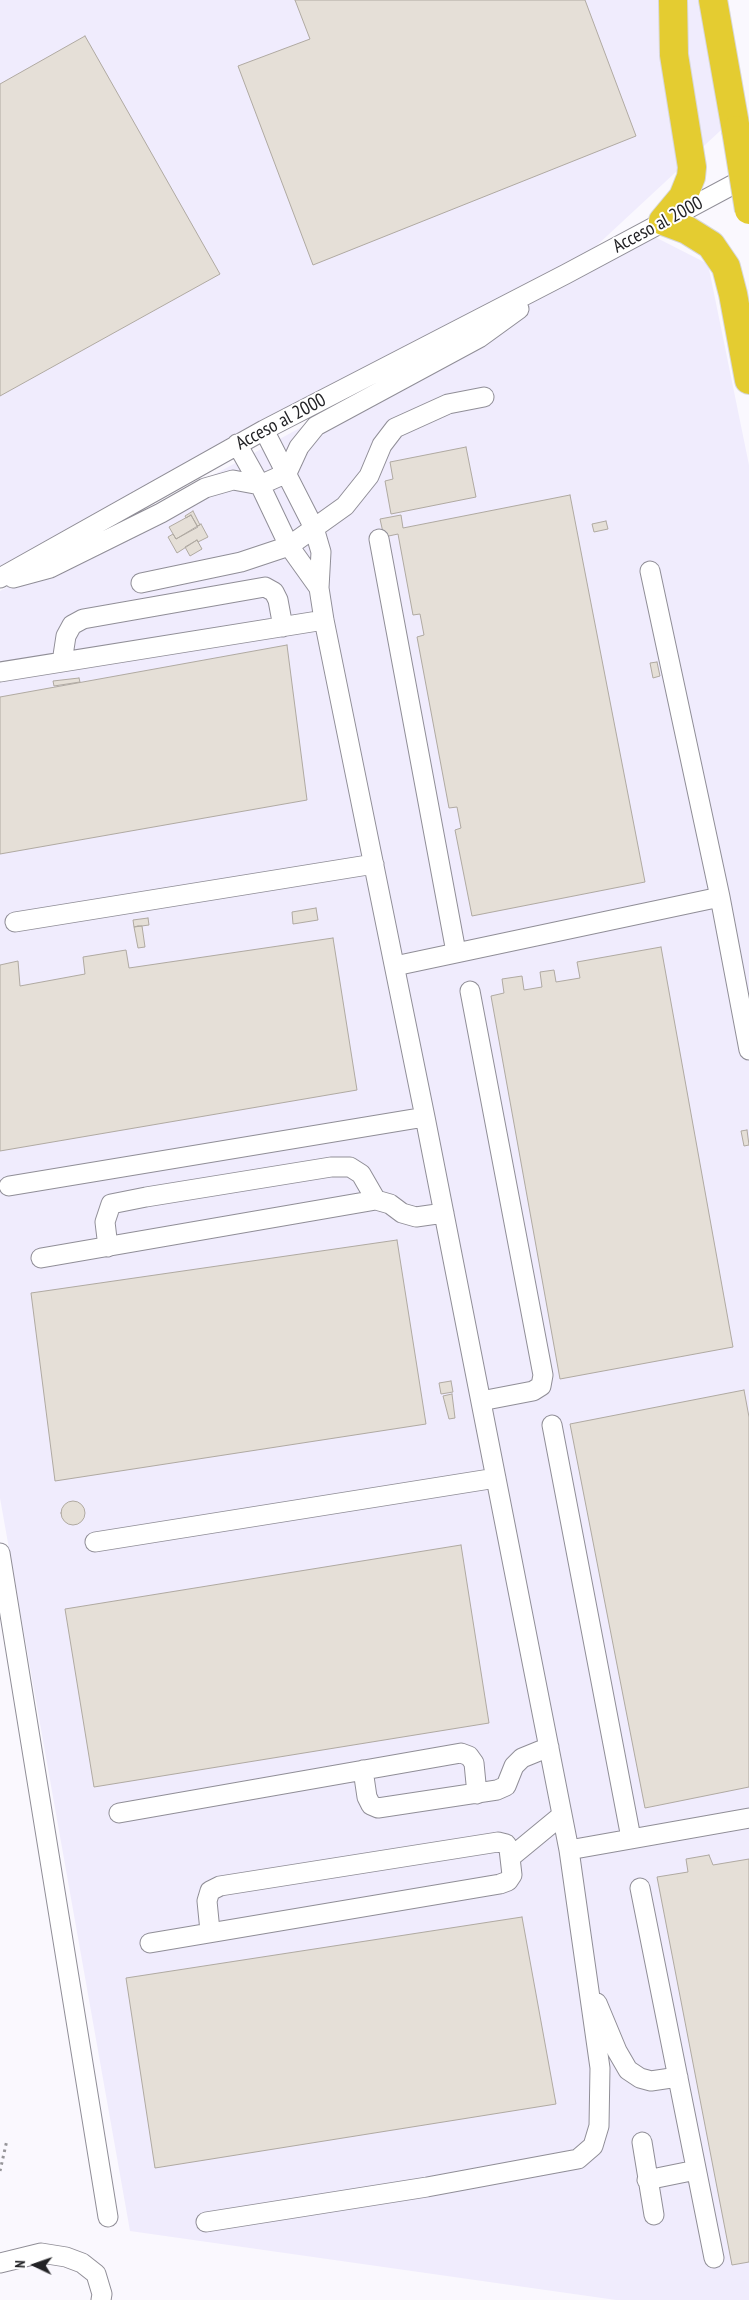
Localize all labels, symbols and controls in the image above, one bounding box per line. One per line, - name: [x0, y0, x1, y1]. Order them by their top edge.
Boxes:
- street label: Acceso al 2000: [609, 192, 707, 258]
- street label: Acceso al 2000: [232, 389, 330, 455]
- north arrow: [10, 2240, 60, 2290]
- text: N: [11, 2260, 29, 2268]

